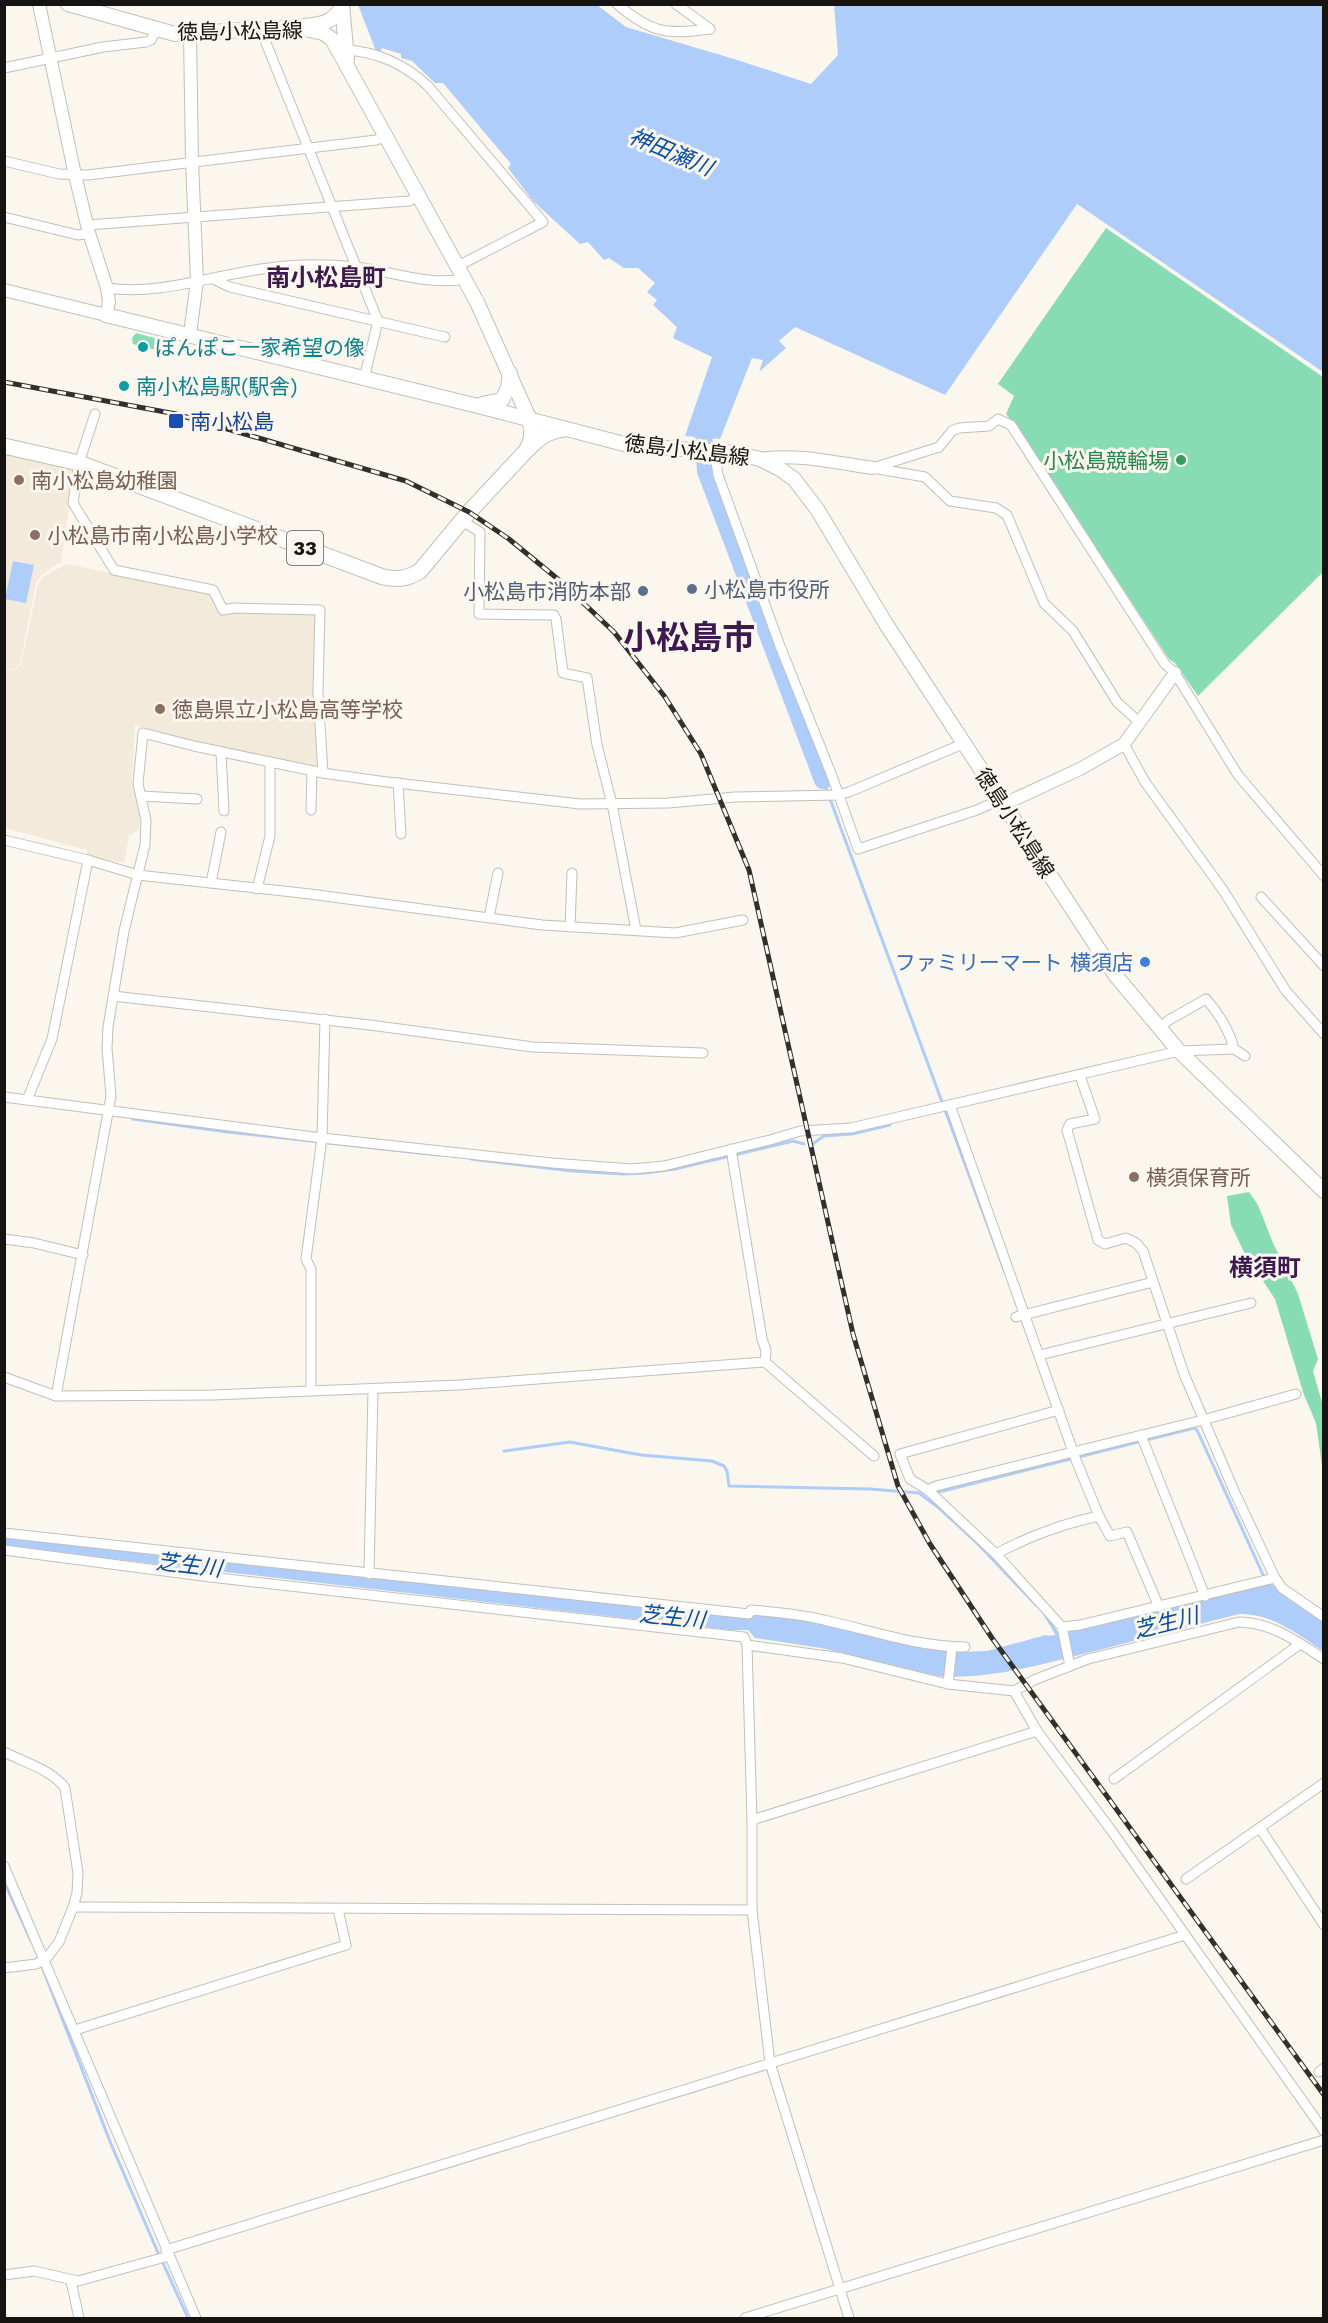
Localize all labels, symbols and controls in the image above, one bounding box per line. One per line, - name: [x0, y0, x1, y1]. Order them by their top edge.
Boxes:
- street label: 徳島小松島線: [177, 17, 303, 45]
- water label: 神田瀬川: [626, 123, 718, 181]
- district label: 南小松島町: [266, 264, 386, 292]
- place label: ぽんぽこ一家希望の像: [155, 335, 365, 360]
- marker: ぽんぽこ一家希望の像: [136, 340, 150, 354]
- place label: 南小松島駅(駅舎): [136, 374, 298, 399]
- marker: 南小松島駅(駅舎): [117, 379, 131, 393]
- place label: 南小松島: [190, 409, 274, 434]
- marker: 南小松島: [167, 412, 185, 430]
- street label: 徳島小松島線: [623, 430, 751, 470]
- place label: 小松島競輪場: [1043, 448, 1169, 473]
- marker: 小松島競輪場: [1174, 453, 1188, 467]
- place label: 南小松島幼稚園: [31, 468, 178, 493]
- marker: 南小松島幼稚園: [12, 473, 26, 487]
- place label: 小松島市南小松島小学校: [47, 523, 278, 548]
- marker: 小松島市南小松島小学校: [28, 528, 42, 542]
- road number: 33: [287, 531, 323, 565]
- place label: 小松島市役所: [704, 577, 830, 602]
- place label: 小松島市消防本部: [463, 579, 631, 604]
- marker: 小松島市役所: [685, 582, 699, 596]
- marker: 小松島市消防本部: [636, 584, 650, 598]
- district label: 小松島市: [623, 618, 755, 657]
- place label: 徳島県立小松島高等学校: [172, 697, 403, 722]
- marker: 徳島県立小松島高等学校: [153, 702, 167, 716]
- street label: 徳島小松島線: [970, 763, 1060, 883]
- place label: ファミリーマート 横須店: [895, 950, 1133, 975]
- marker: ファミリーマート 横須店: [1138, 955, 1152, 969]
- place label: 横須保育所: [1146, 1165, 1251, 1190]
- marker: 横須保育所: [1127, 1170, 1141, 1184]
- district label: 横須町: [1229, 1254, 1301, 1282]
- water label: 芝生川: [155, 1549, 225, 1582]
- water label: 芝生川: [638, 1601, 708, 1633]
- water label: 芝生川: [1131, 1602, 1203, 1643]

